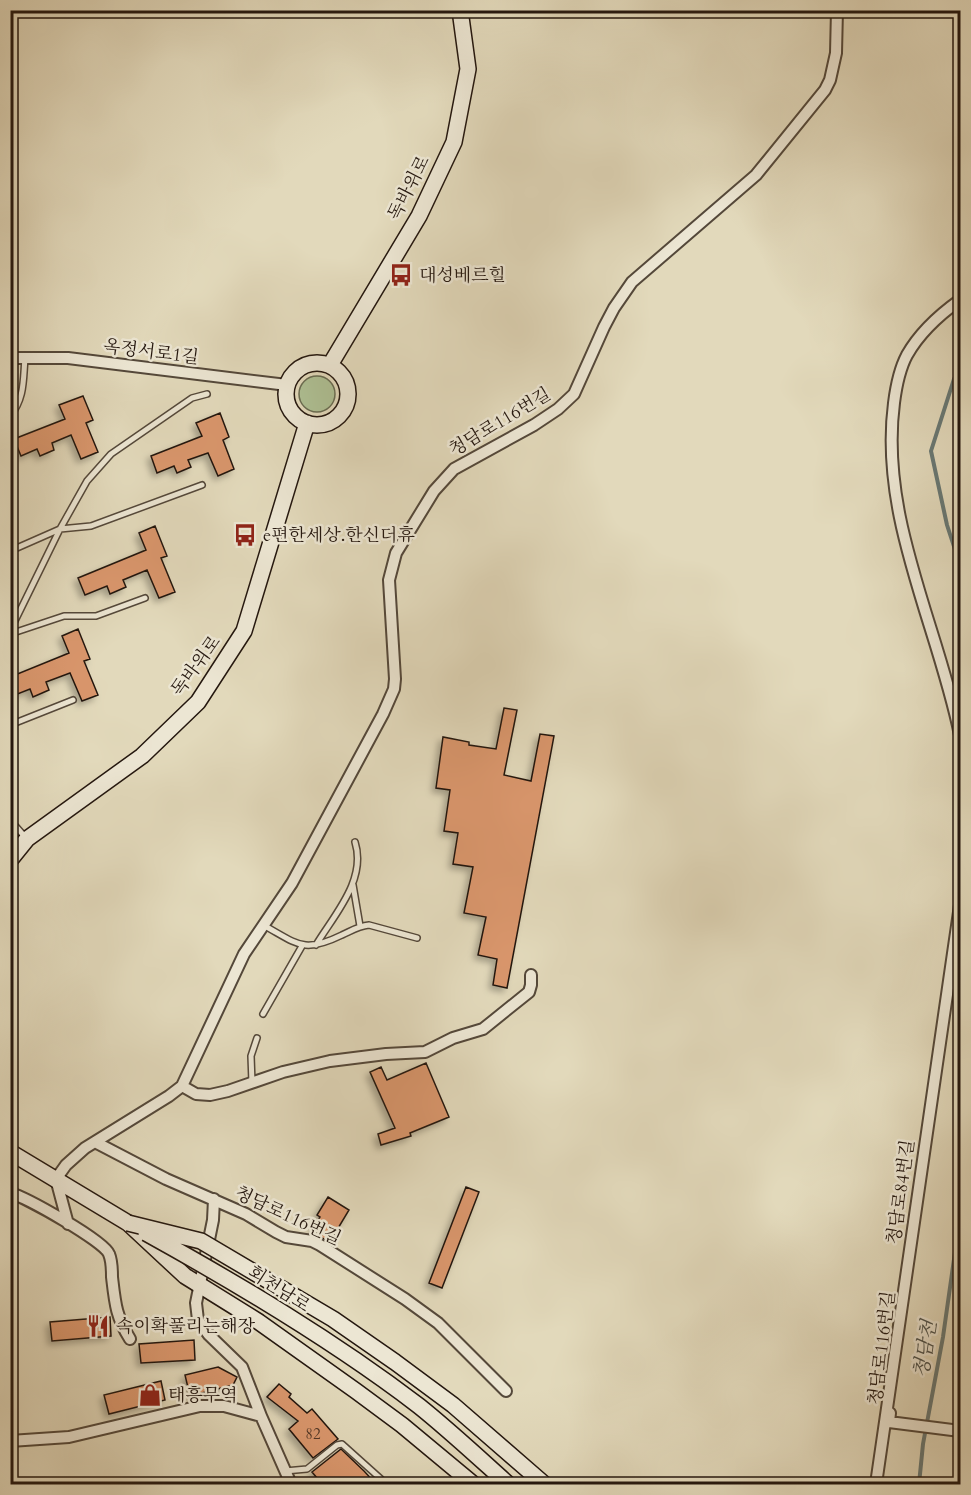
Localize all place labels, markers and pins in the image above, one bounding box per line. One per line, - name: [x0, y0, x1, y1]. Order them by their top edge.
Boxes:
- bus stop icon: 대성베르힐: [388, 262, 414, 288]
- place label: 대성베르힐: [419, 263, 506, 288]
- bus stop icon: e편한세상.한신더휴: [232, 522, 258, 548]
- place label: e편한세상.한신더휴: [263, 523, 415, 548]
- restaurant icon: 속이확풀리는해장: [85, 1313, 111, 1339]
- place label: 속이확풀리는해장: [116, 1314, 256, 1339]
- shop icon: 태흥무역: [137, 1382, 163, 1408]
- place label: 태흥무역: [168, 1383, 238, 1408]

